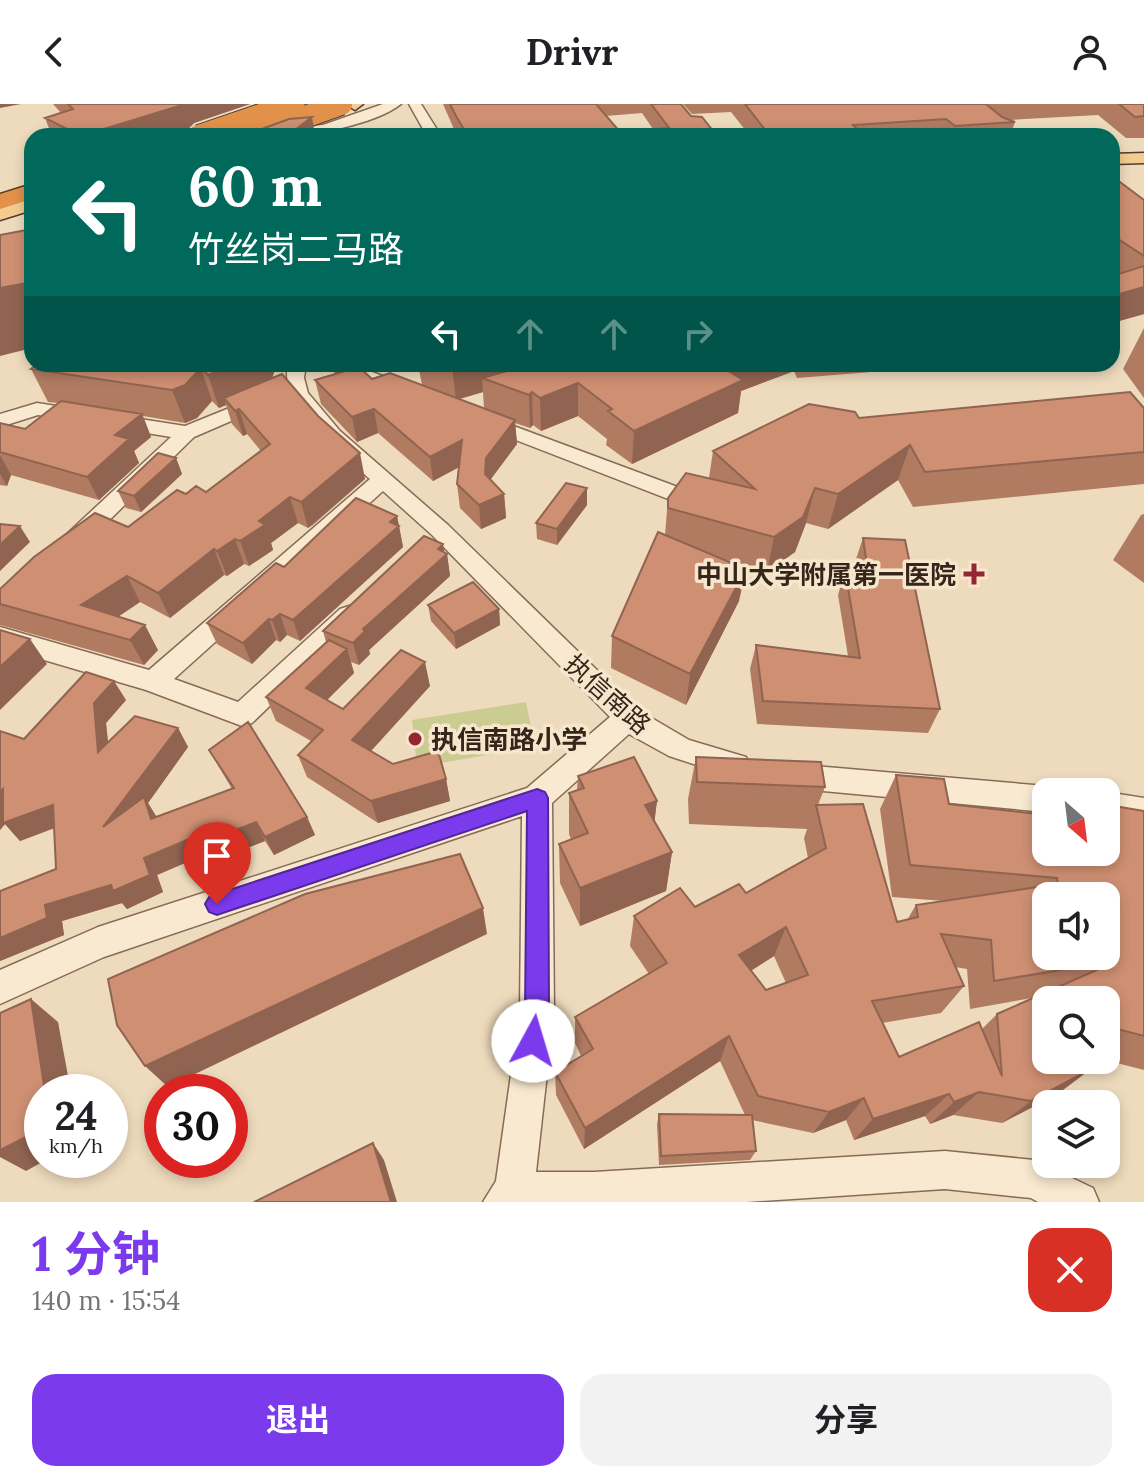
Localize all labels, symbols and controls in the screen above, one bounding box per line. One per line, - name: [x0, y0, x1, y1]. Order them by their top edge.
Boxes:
- text: Drivr: [526, 29, 618, 75]
- icon: back: [32, 30, 76, 74]
- icon: person: [1068, 30, 1112, 74]
- text: 60 m: [188, 150, 322, 221]
- icon: left: [56, 160, 160, 264]
- text: 竹丝岗二马路: [188, 226, 404, 272]
- icon: left: [424, 312, 468, 356]
- icon: ahead: [508, 312, 552, 356]
- icon: ahead: [592, 312, 636, 356]
- icon: right: [676, 312, 720, 356]
- place label: 中山大学附属第一医院: [696, 558, 956, 591]
- marker: 中山大学附属第一医院: [963, 563, 985, 585]
- street label: 执信南路: [558, 647, 658, 741]
- place label: 执信南路小学: [431, 723, 587, 756]
- marker: 执信南路小学: [406, 730, 424, 748]
- north arrow: [1032, 778, 1120, 866]
- map controls: [1032, 778, 1120, 1178]
- pin: [183, 822, 251, 904]
- icon: arrive: [195, 834, 239, 878]
- button: sound: [1032, 882, 1120, 970]
- button: search: [1032, 986, 1120, 1074]
- position arrow: [491, 999, 575, 1083]
- speed limit sign: 30: [144, 1074, 248, 1178]
- text: 24: [54, 1090, 98, 1141]
- button: layers: [1032, 1090, 1120, 1178]
- text: km/h: [49, 1133, 103, 1158]
- text: 1 分钟: [32, 1223, 160, 1284]
- button: close: [1028, 1228, 1112, 1312]
- text: 140 m · 15:54: [32, 1284, 180, 1317]
- button: 退出: [32, 1374, 564, 1466]
- button: 分享: [580, 1374, 1112, 1466]

